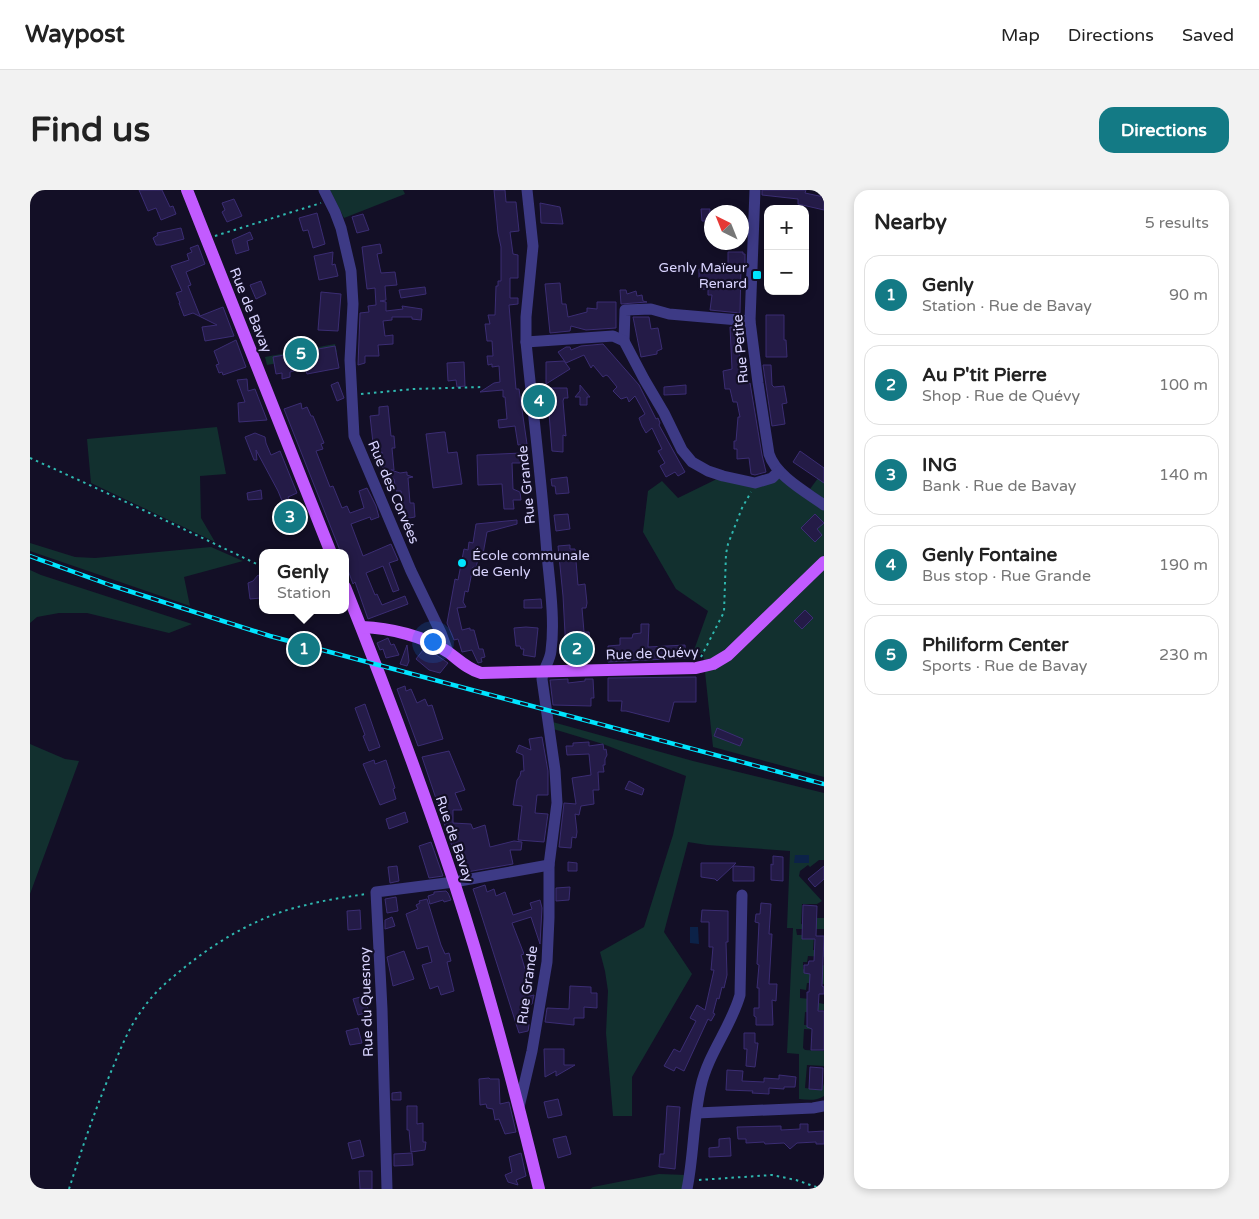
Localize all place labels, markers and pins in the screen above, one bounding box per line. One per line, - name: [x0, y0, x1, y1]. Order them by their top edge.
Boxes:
- place label: Genly Maïeur Renard: [659, 259, 748, 292]
- marker: Genly Maïeur Renard: [751, 269, 763, 281]
- pin: 5: [285, 335, 317, 373]
- pin: 4: [523, 382, 555, 420]
- pin: 3: [274, 498, 306, 536]
- place label: École communale de Genly: [472, 547, 590, 580]
- marker: École communale de Genly: [456, 557, 468, 569]
- pin: 1: [288, 630, 320, 668]
- pin: 2: [561, 630, 593, 668]

